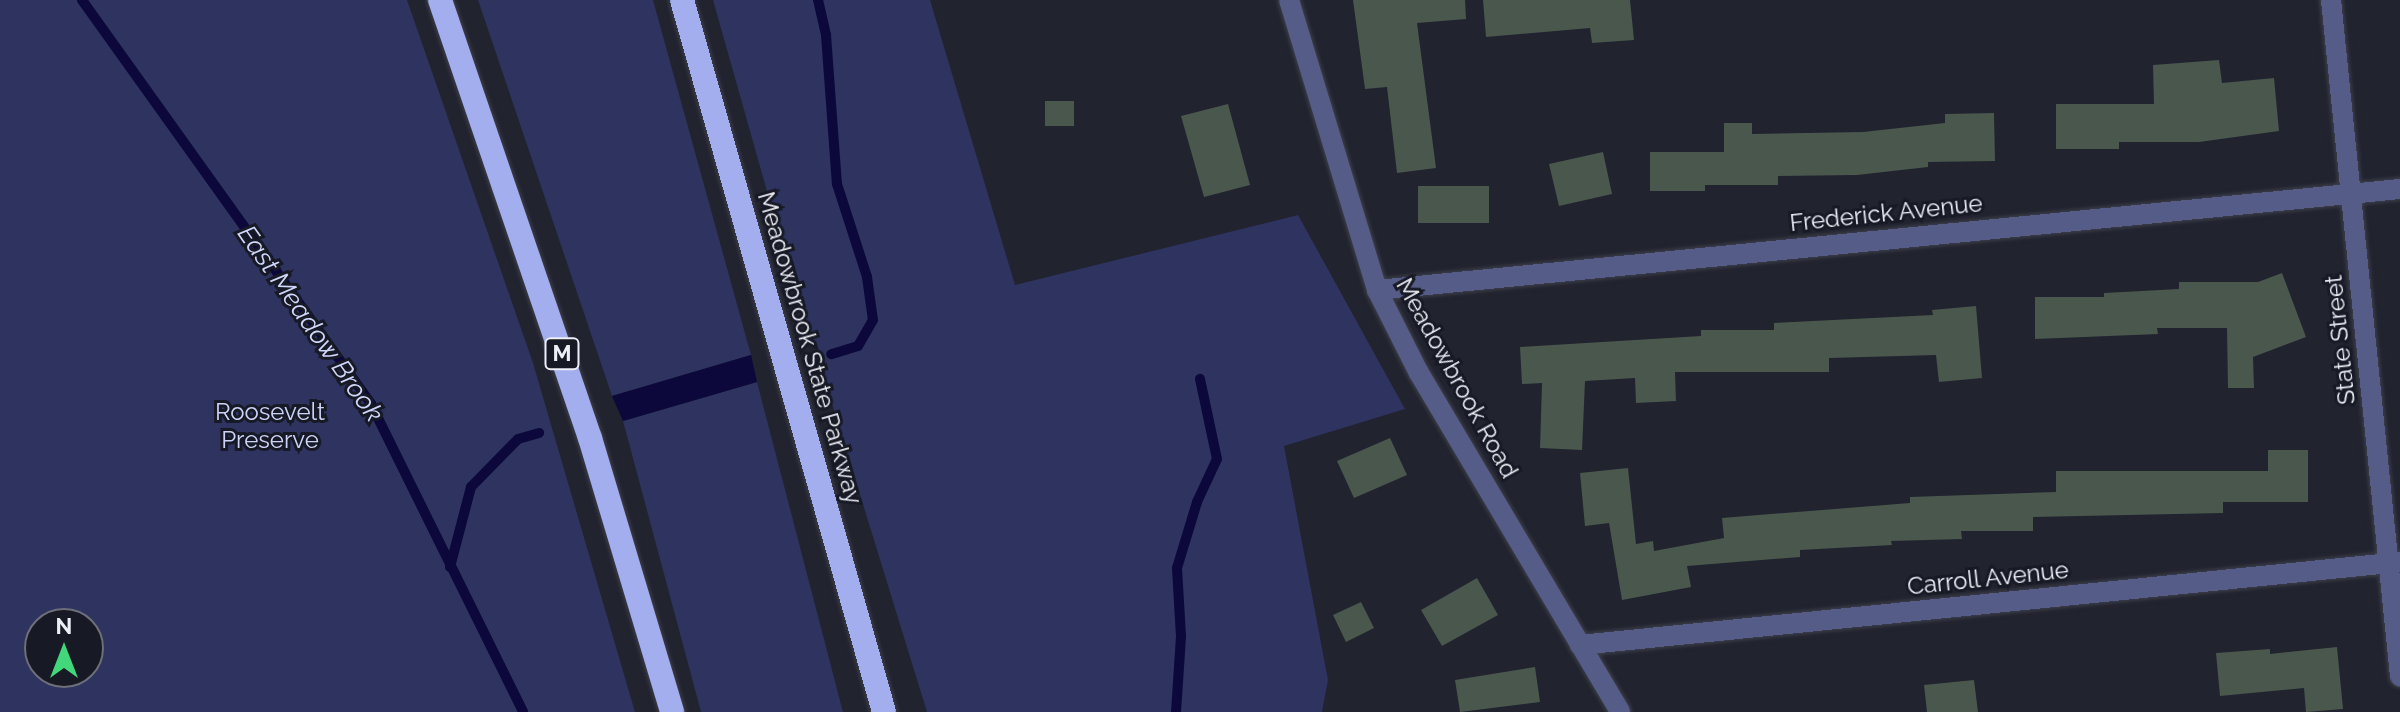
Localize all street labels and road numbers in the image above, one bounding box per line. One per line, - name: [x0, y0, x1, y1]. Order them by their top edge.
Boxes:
- street label: Meadowbrook State Parkway: [752, 188, 868, 508]
- street label: Frederick Avenue: [1788, 189, 1984, 237]
- street label: Meadowbrook Road: [1390, 273, 1524, 483]
- street label: State Street: [2319, 274, 2361, 406]
- road number: M: [544, 336, 580, 372]
- street label: Carroll Avenue: [1905, 555, 2071, 601]

